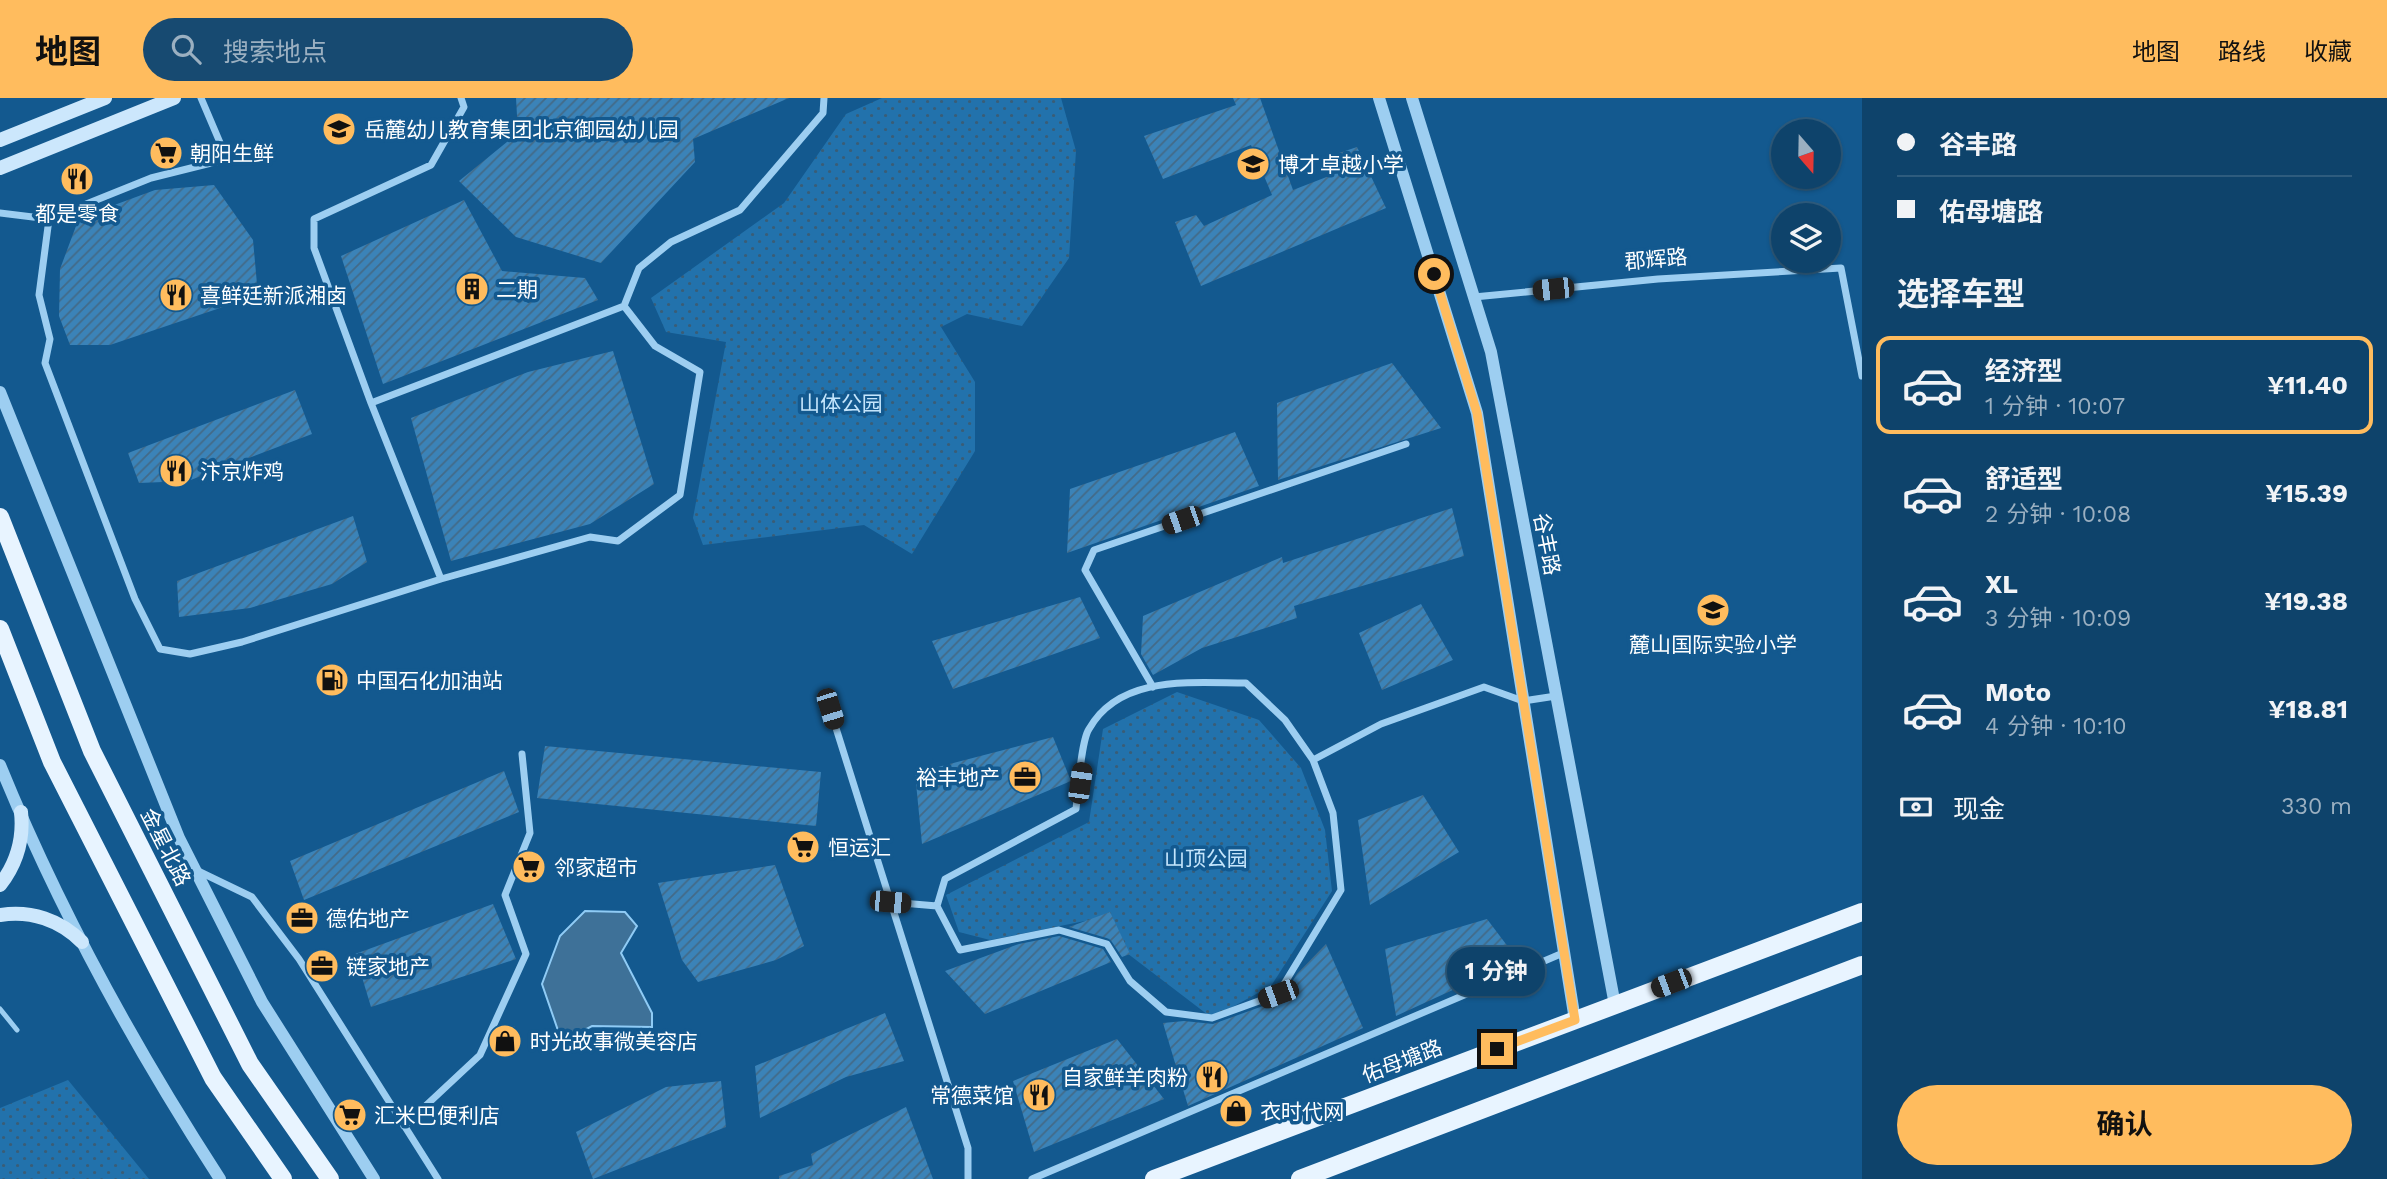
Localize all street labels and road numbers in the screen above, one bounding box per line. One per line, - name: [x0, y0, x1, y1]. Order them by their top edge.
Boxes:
- street label: 郡辉路: [1624, 244, 1688, 274]
- street label: 谷丰路: [1529, 511, 1565, 577]
- street label: 金星北路: [136, 804, 196, 890]
- street label: 佑母塘路: [1358, 1034, 1446, 1088]

